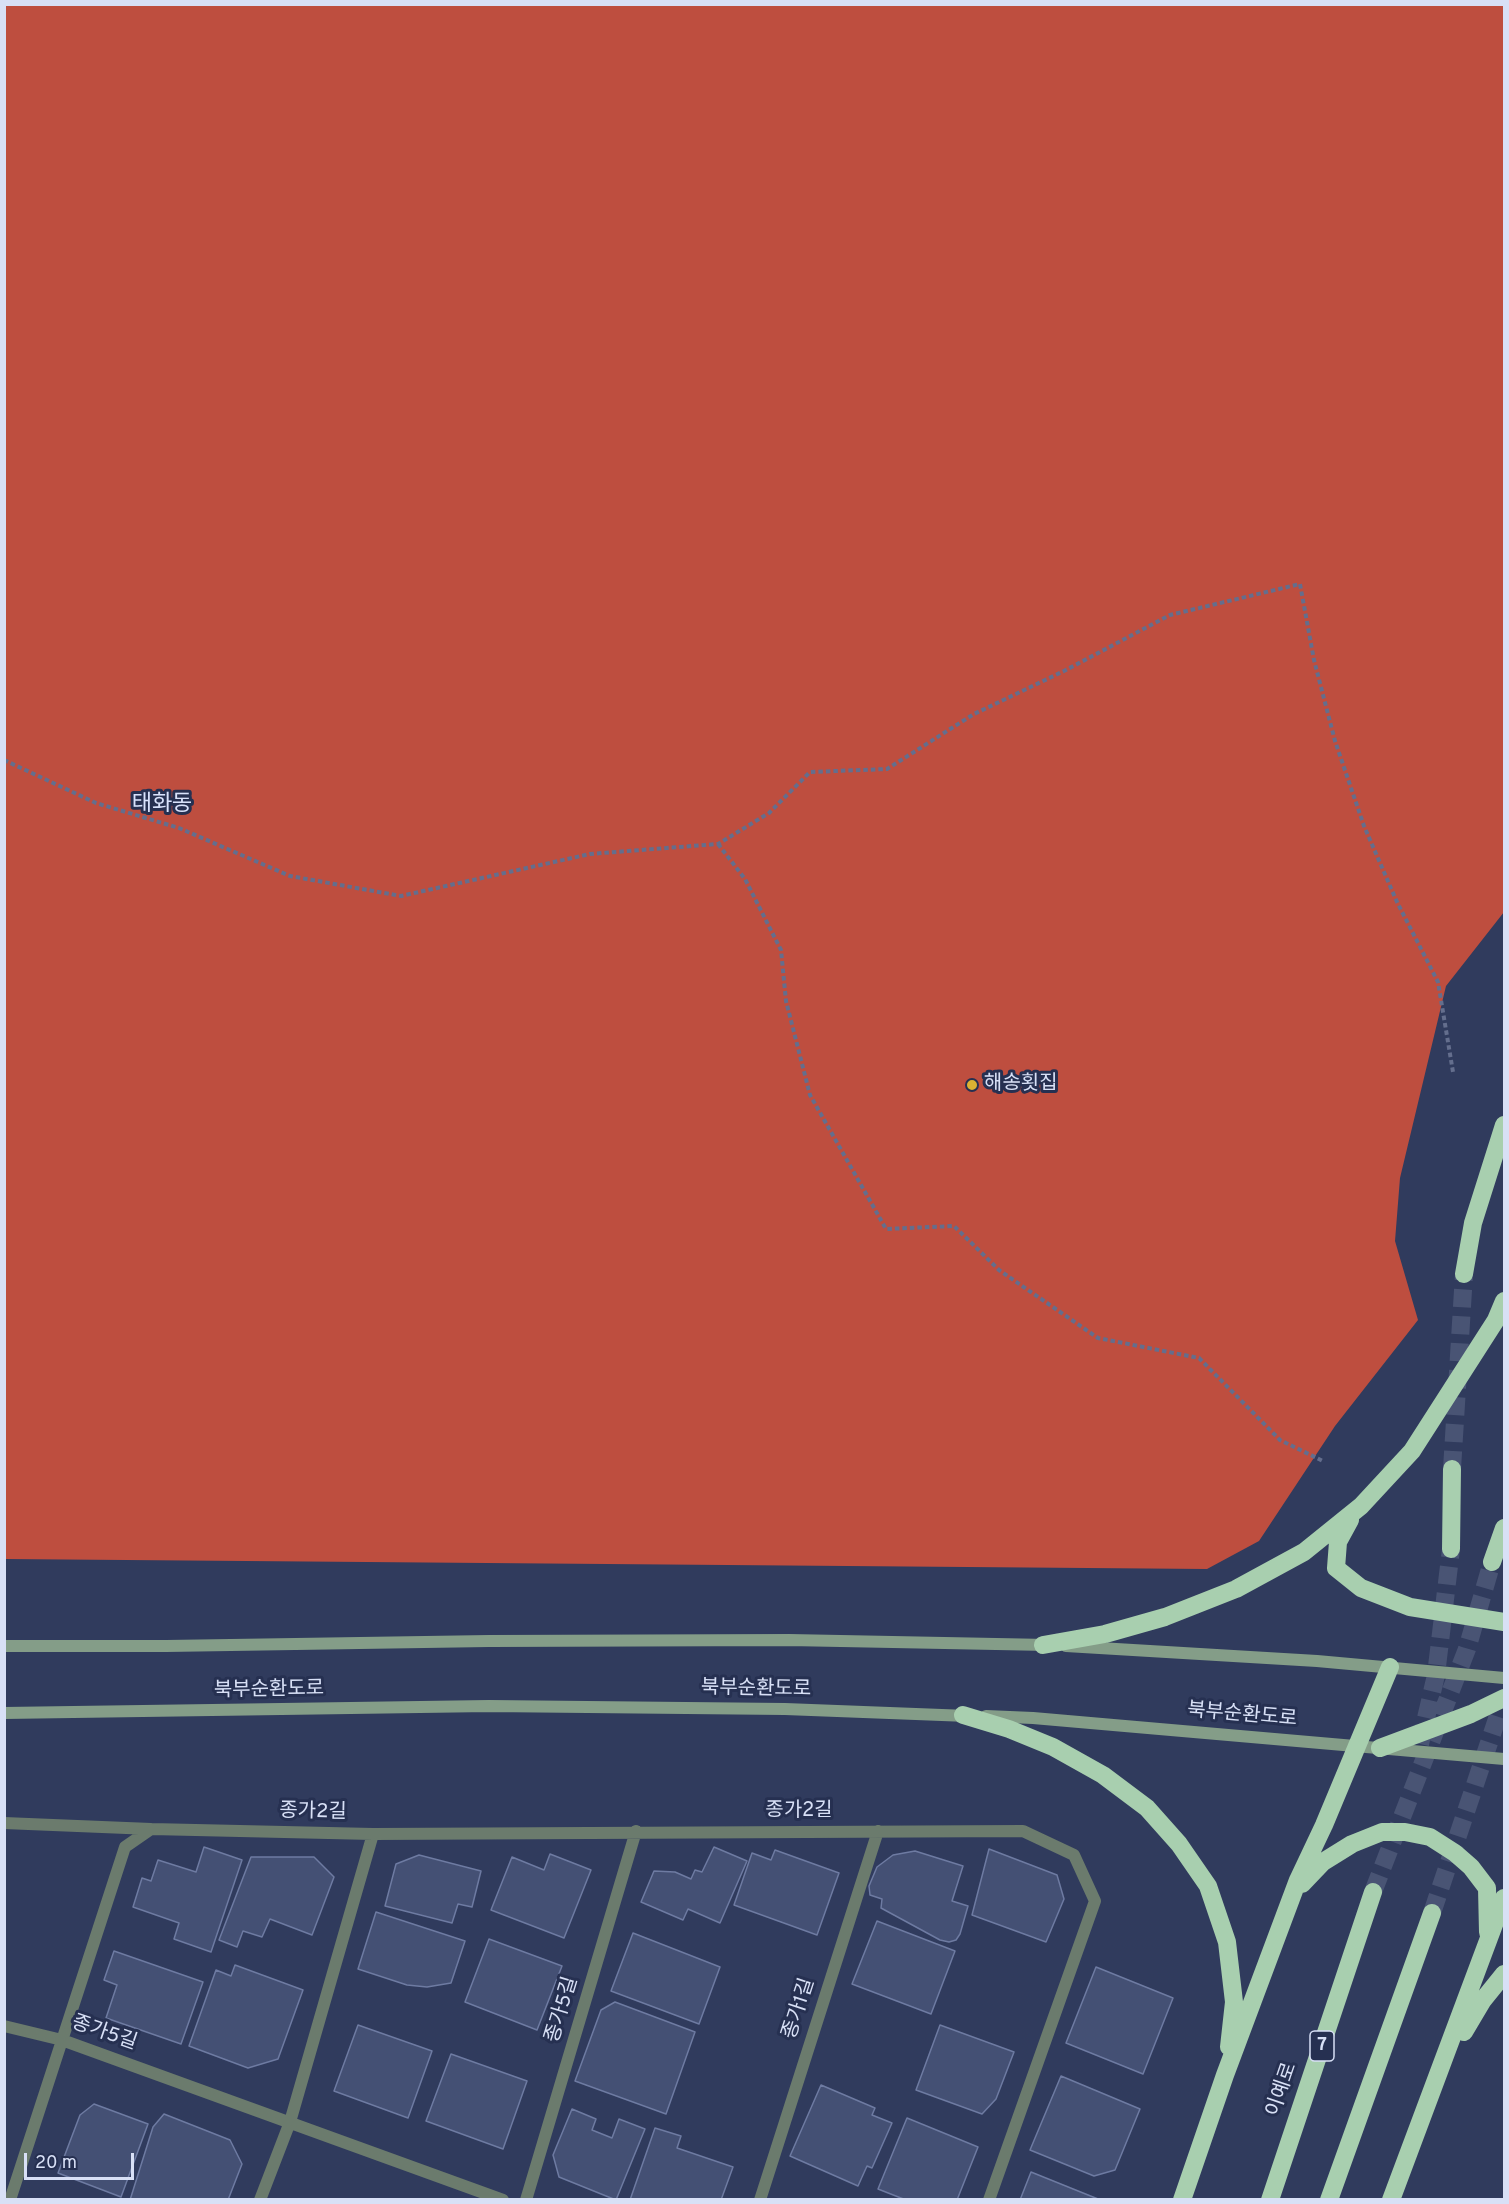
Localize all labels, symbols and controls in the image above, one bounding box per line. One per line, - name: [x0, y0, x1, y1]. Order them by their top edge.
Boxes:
- district label: 태화동: [132, 793, 192, 819]
- place label: 해송횟집: [984, 1073, 1058, 1097]
- marker: 해송횟집: [965, 1078, 979, 1092]
- street label: 북부순환도로: [701, 1677, 811, 1703]
- street label: 북부순환도로: [214, 1678, 324, 1704]
- street label: 북부순환도로: [1186, 1699, 1298, 1733]
- street label: 종가2길: [279, 1800, 347, 1826]
- street label: 종가2길: [765, 1800, 833, 1824]
- street label: 종가5길: [542, 1974, 584, 2046]
- street label: 종가1길: [779, 1975, 821, 2043]
- street label: 종가5길: [68, 2012, 140, 2056]
- road number: 7: [1310, 2031, 1334, 2061]
- street label: 이예로: [1263, 2060, 1303, 2120]
- scale bar: [27, 2141, 136, 2179]
- text: 20 m: [35, 2152, 77, 2175]

